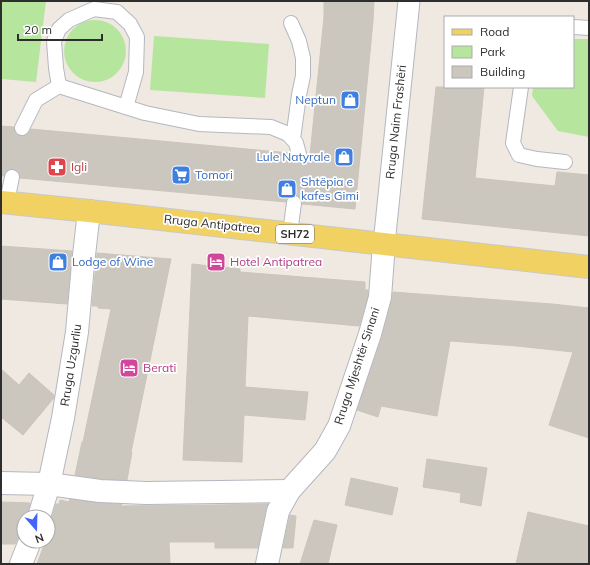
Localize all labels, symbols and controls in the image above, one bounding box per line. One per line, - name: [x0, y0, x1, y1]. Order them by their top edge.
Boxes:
- scale bar: [18, 16, 102, 42]
- legend: [444, 16, 574, 88]
- text: 20 m: [24, 22, 52, 37]
- text: Road: [480, 24, 509, 39]
- text: Park: [480, 44, 506, 59]
- street label: Rruga Naim Frashëri: [382, 64, 409, 180]
- text: Building: [480, 64, 525, 79]
- shop icon: Neptun: [339, 89, 361, 111]
- place label: Neptun: [295, 92, 336, 107]
- shop icon: Lule Natyrale: [333, 146, 355, 168]
- place label: Lule Natyrale: [256, 149, 330, 164]
- pharmacy icon: Igli: [46, 156, 68, 178]
- place label: Igli: [71, 159, 87, 174]
- supermarket icon: Tomori: [170, 164, 192, 186]
- place label: Tomori: [195, 167, 233, 182]
- place label: Shtëpia e kafes Gimi: [301, 174, 359, 203]
- shop icon: Shtëpia e kafes Gimi: [276, 178, 298, 200]
- street label: Rruga Antipatrea: [163, 211, 261, 236]
- road number: SH72: [276, 225, 314, 243]
- shop icon: Lodge of Wine: [47, 251, 69, 273]
- hotel icon: Hotel Antipatrea: [205, 251, 227, 273]
- place label: Lodge of Wine: [72, 254, 153, 269]
- place label: Hotel Antipatrea: [230, 254, 322, 269]
- street label: Rruga Mjeshtër Sinani: [330, 305, 383, 426]
- street label: Rruga Uzgurliu: [57, 323, 84, 407]
- hotel icon: Berati: [118, 357, 140, 379]
- place label: Berati: [143, 360, 176, 375]
- north arrow: [16, 509, 56, 549]
- text: N: [33, 530, 46, 546]

